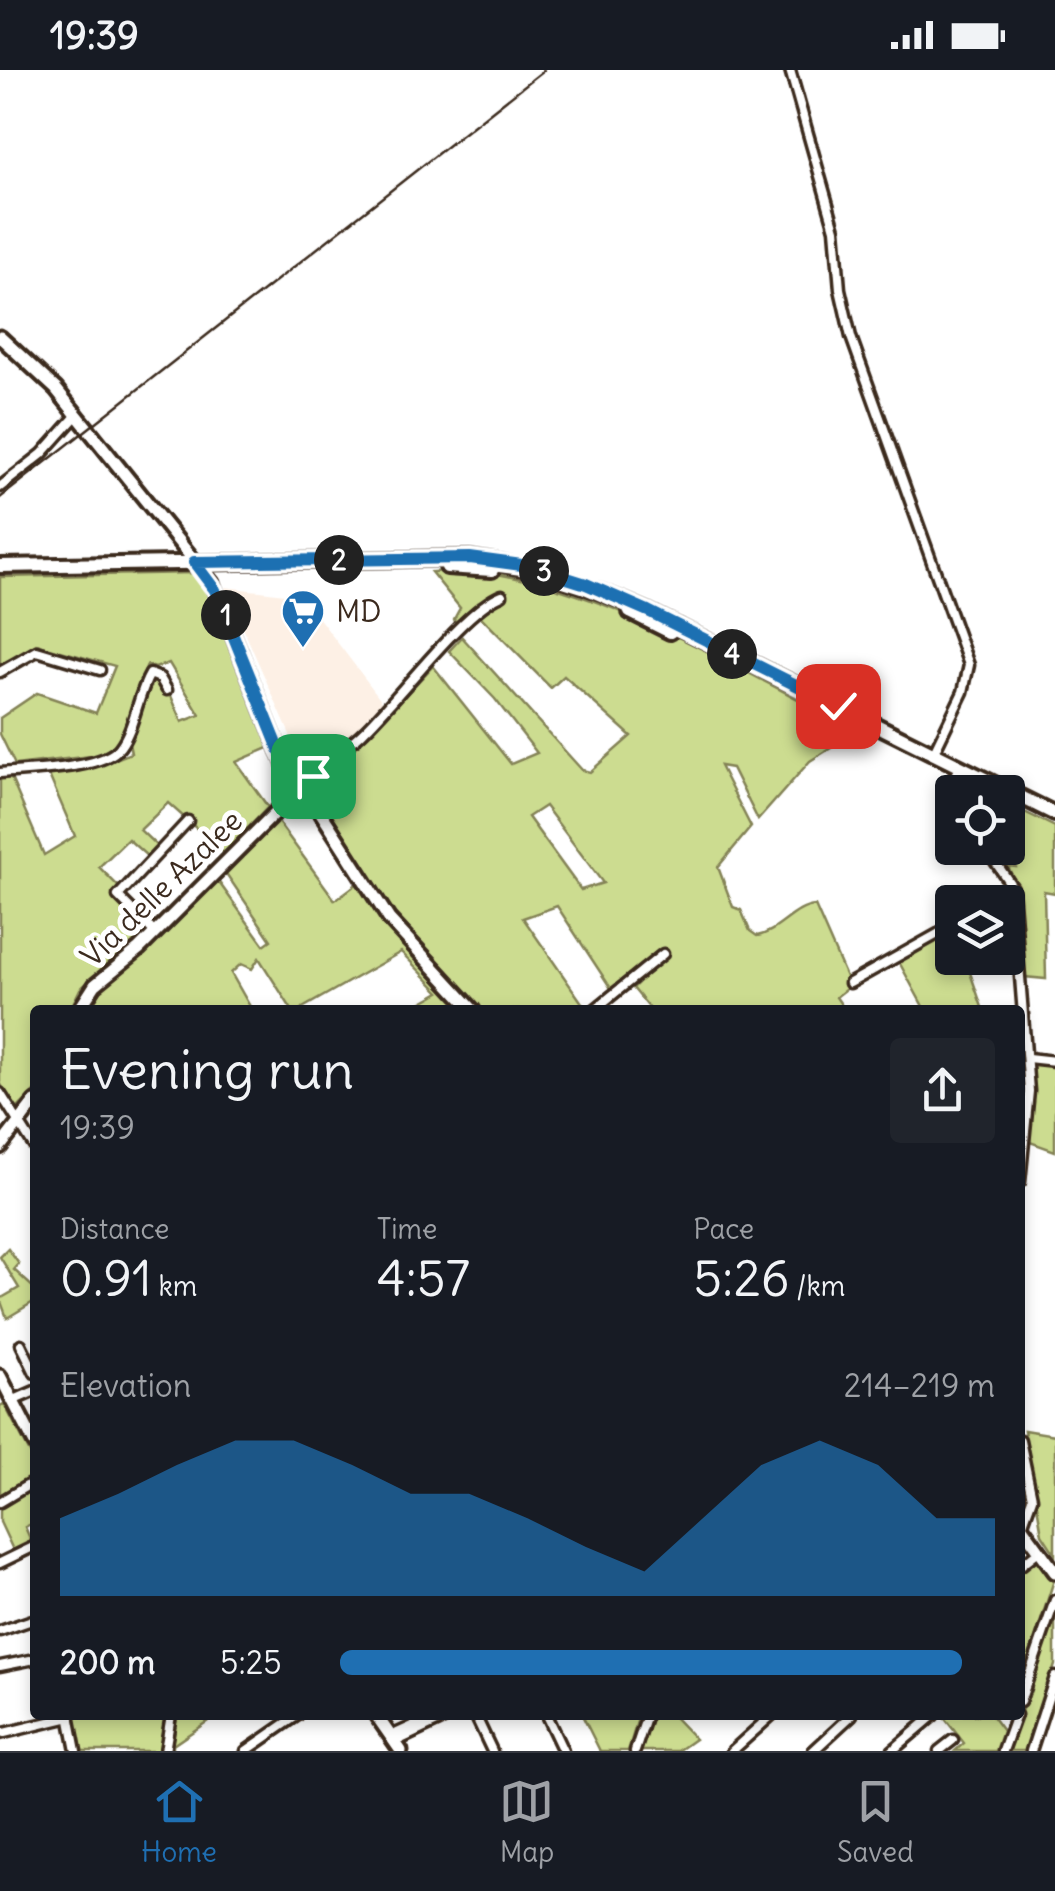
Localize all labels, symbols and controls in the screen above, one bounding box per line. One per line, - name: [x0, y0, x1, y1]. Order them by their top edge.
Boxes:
- text: 19:39: [50, 12, 139, 59]
- pin: 2: [314, 535, 364, 585]
- text: 2: [331, 542, 347, 578]
- pin: 3: [519, 546, 569, 596]
- text: 3: [536, 553, 552, 589]
- supermarket icon: MD: [280, 588, 326, 649]
- pin: 1: [201, 590, 251, 640]
- place label: MD: [336, 592, 382, 630]
- text: 1: [220, 597, 232, 633]
- pin: 4: [707, 629, 757, 679]
- text: 4: [724, 636, 740, 672]
- pin: [796, 664, 881, 749]
- icon: check: [811, 679, 866, 734]
- pin: [271, 734, 356, 819]
- icon: arrive: [286, 749, 341, 804]
- map controls: [935, 775, 1025, 975]
- button: locate: [935, 775, 1025, 865]
- street label: Via delle Azalee: [72, 801, 250, 975]
- button: layers: [935, 885, 1025, 975]
- text: Evening run: [60, 1035, 354, 1104]
- button: share: [890, 1038, 995, 1143]
- text: 19:39: [60, 1107, 135, 1148]
- text: Distance: [60, 1211, 169, 1247]
- text: Time: [377, 1211, 437, 1247]
- text: Pace: [693, 1211, 754, 1247]
- text: 0.91: [60, 1247, 152, 1310]
- text: 4:57: [377, 1247, 470, 1310]
- text: 5:26: [693, 1247, 790, 1310]
- text: km: [152, 1268, 197, 1304]
- text: /km: [790, 1268, 845, 1304]
- text: Elevation: [60, 1365, 191, 1406]
- text: 214–219 m: [844, 1365, 995, 1406]
- text: 200 m: [60, 1642, 155, 1683]
- text: 5:25: [220, 1642, 282, 1683]
- tab: Home: [141, 1774, 217, 1870]
- tab: Map: [499, 1774, 554, 1870]
- tab: Saved: [837, 1774, 914, 1870]

